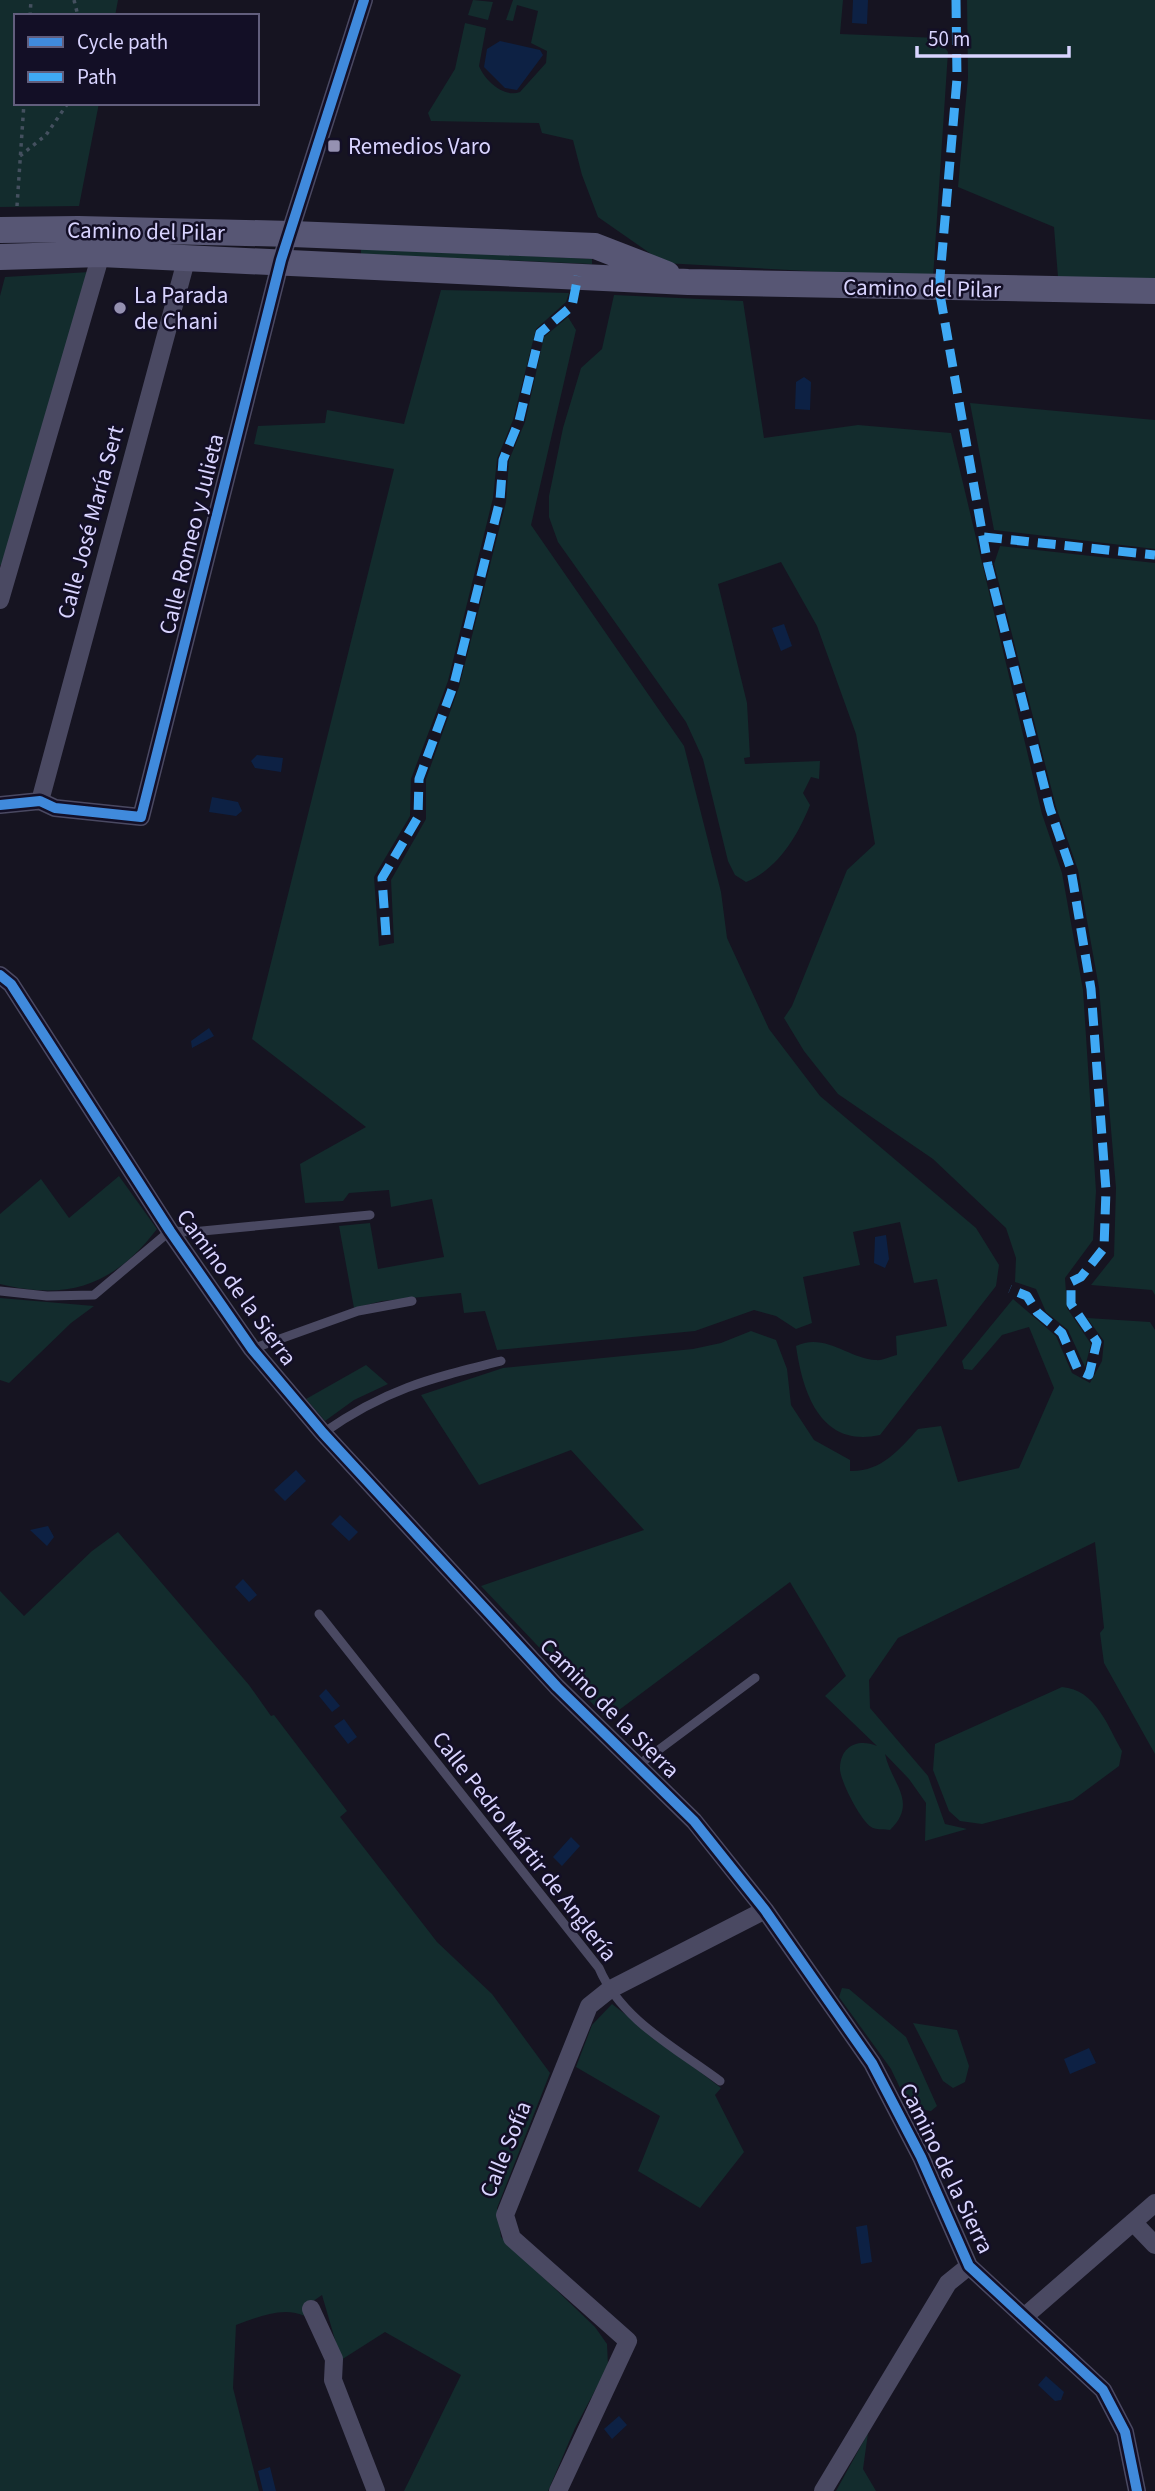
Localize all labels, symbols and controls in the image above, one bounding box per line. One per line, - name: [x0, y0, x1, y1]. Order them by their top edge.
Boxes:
- legend: [14, 14, 259, 105]
- scale bar: [917, 14, 1069, 58]
- text: 50 m: [928, 24, 970, 54]
- text: Cycle path: [77, 27, 168, 57]
- text: Path: [77, 62, 117, 92]
- place label: Remedios Varo: [348, 130, 491, 163]
- marker: Remedios Varo: [326, 138, 342, 154]
- street label: Camino del Pilar: [67, 214, 226, 249]
- street label: Camino del Pilar: [843, 271, 1002, 306]
- place label: La Parada de Chani: [134, 279, 228, 338]
- marker: La Parada de Chani: [112, 300, 128, 316]
- street label: Calle José María Sert: [49, 421, 132, 623]
- street label: Calle Romeo y Julieta: [151, 430, 232, 638]
- street label: Camino de la Sierra: [168, 1202, 305, 1372]
- street label: Camino de la Sierra: [532, 1631, 687, 1786]
- street label: Calle Pedro Mártir de Anglería: [424, 1724, 625, 1968]
- street label: Camino de la Sierra: [891, 2077, 1002, 2259]
- street label: Calle Sofía: [471, 2096, 540, 2202]

